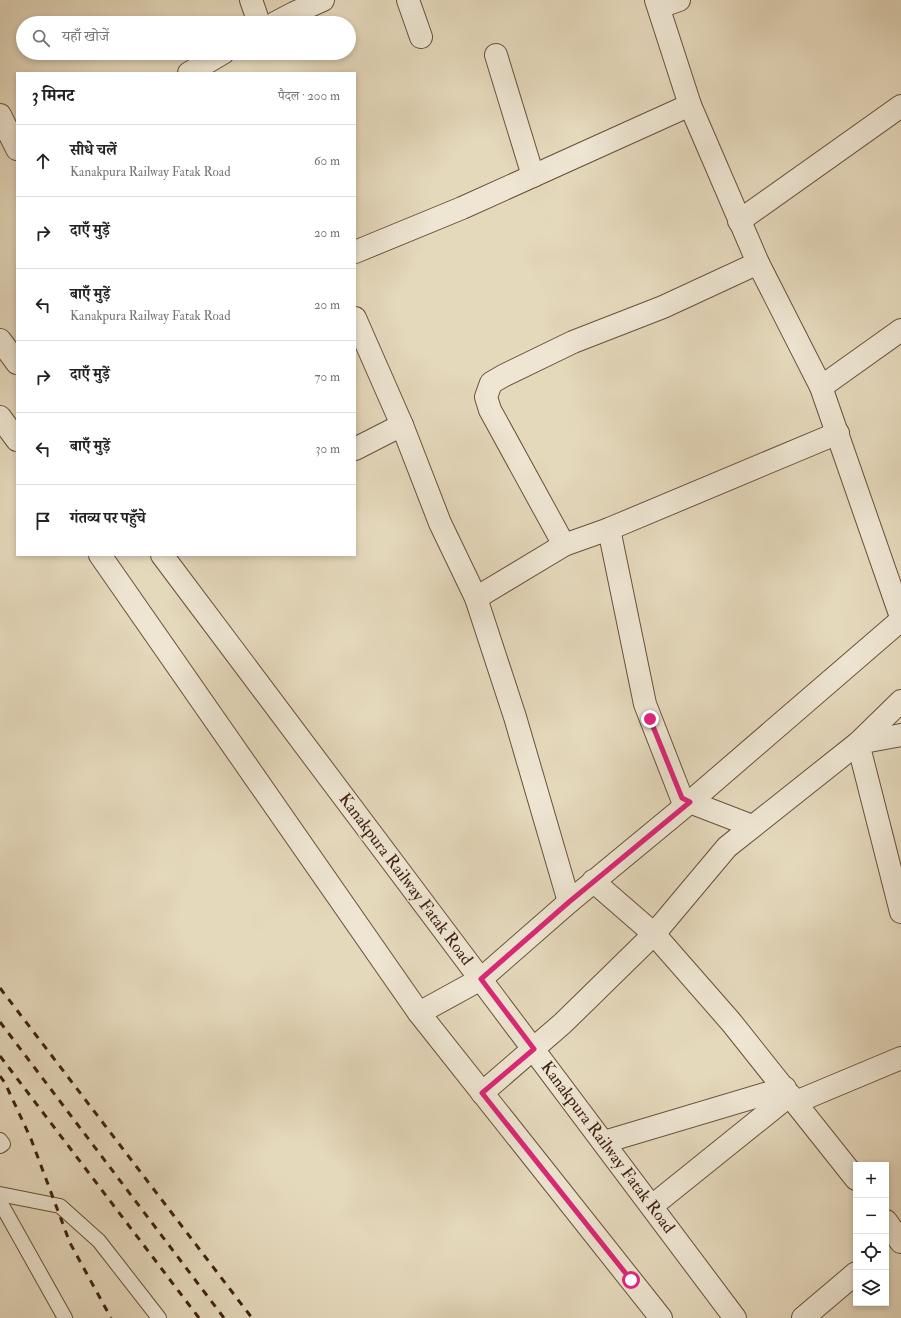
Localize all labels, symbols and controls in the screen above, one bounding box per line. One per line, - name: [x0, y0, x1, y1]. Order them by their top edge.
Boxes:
- search box: [16, 16, 356, 60]
- icon: search: [30, 27, 52, 49]
- text: यहाँ खोजें: [62, 27, 109, 46]
- text: 3 मिनट: [32, 85, 74, 106]
- text: पैदल · 200 m: [278, 88, 340, 104]
- text: सीधे चलें: [70, 141, 117, 160]
- icon: ahead: [32, 150, 54, 172]
- text: 60 m: [314, 153, 340, 169]
- text: Kanakpura Railway Fatak Road: [70, 164, 231, 180]
- text: दाएँ मुड़ें: [70, 221, 110, 240]
- icon: right: [32, 222, 54, 244]
- text: 20 m: [314, 225, 340, 241]
- text: बाएँ मुड़ें: [70, 285, 110, 304]
- icon: left: [32, 294, 54, 316]
- text: 20 m: [314, 297, 340, 313]
- text: Kanakpura Railway Fatak Road: [70, 308, 231, 324]
- text: दाएँ मुड़ें: [70, 365, 110, 384]
- icon: right: [32, 366, 54, 388]
- text: 70 m: [315, 369, 340, 385]
- text: बाएँ मुड़ें: [70, 437, 110, 456]
- icon: left: [32, 438, 54, 460]
- text: 30 m: [316, 441, 340, 457]
- text: गंतव्य पर पहुँचे: [70, 509, 146, 528]
- icon: arrive: [32, 510, 54, 532]
- route end: [641, 710, 659, 728]
- street label: Kanakpura Railway Fatak Road: [334, 789, 478, 970]
- street label: Kanakpura Railway Fatak Road: [536, 1057, 680, 1238]
- map controls: [853, 1162, 889, 1306]
- button: +: [853, 1162, 889, 1198]
- button: −: [853, 1198, 889, 1234]
- button: locate: [853, 1234, 889, 1270]
- button: layers: [853, 1270, 889, 1306]
- route start: [622, 1271, 640, 1289]

